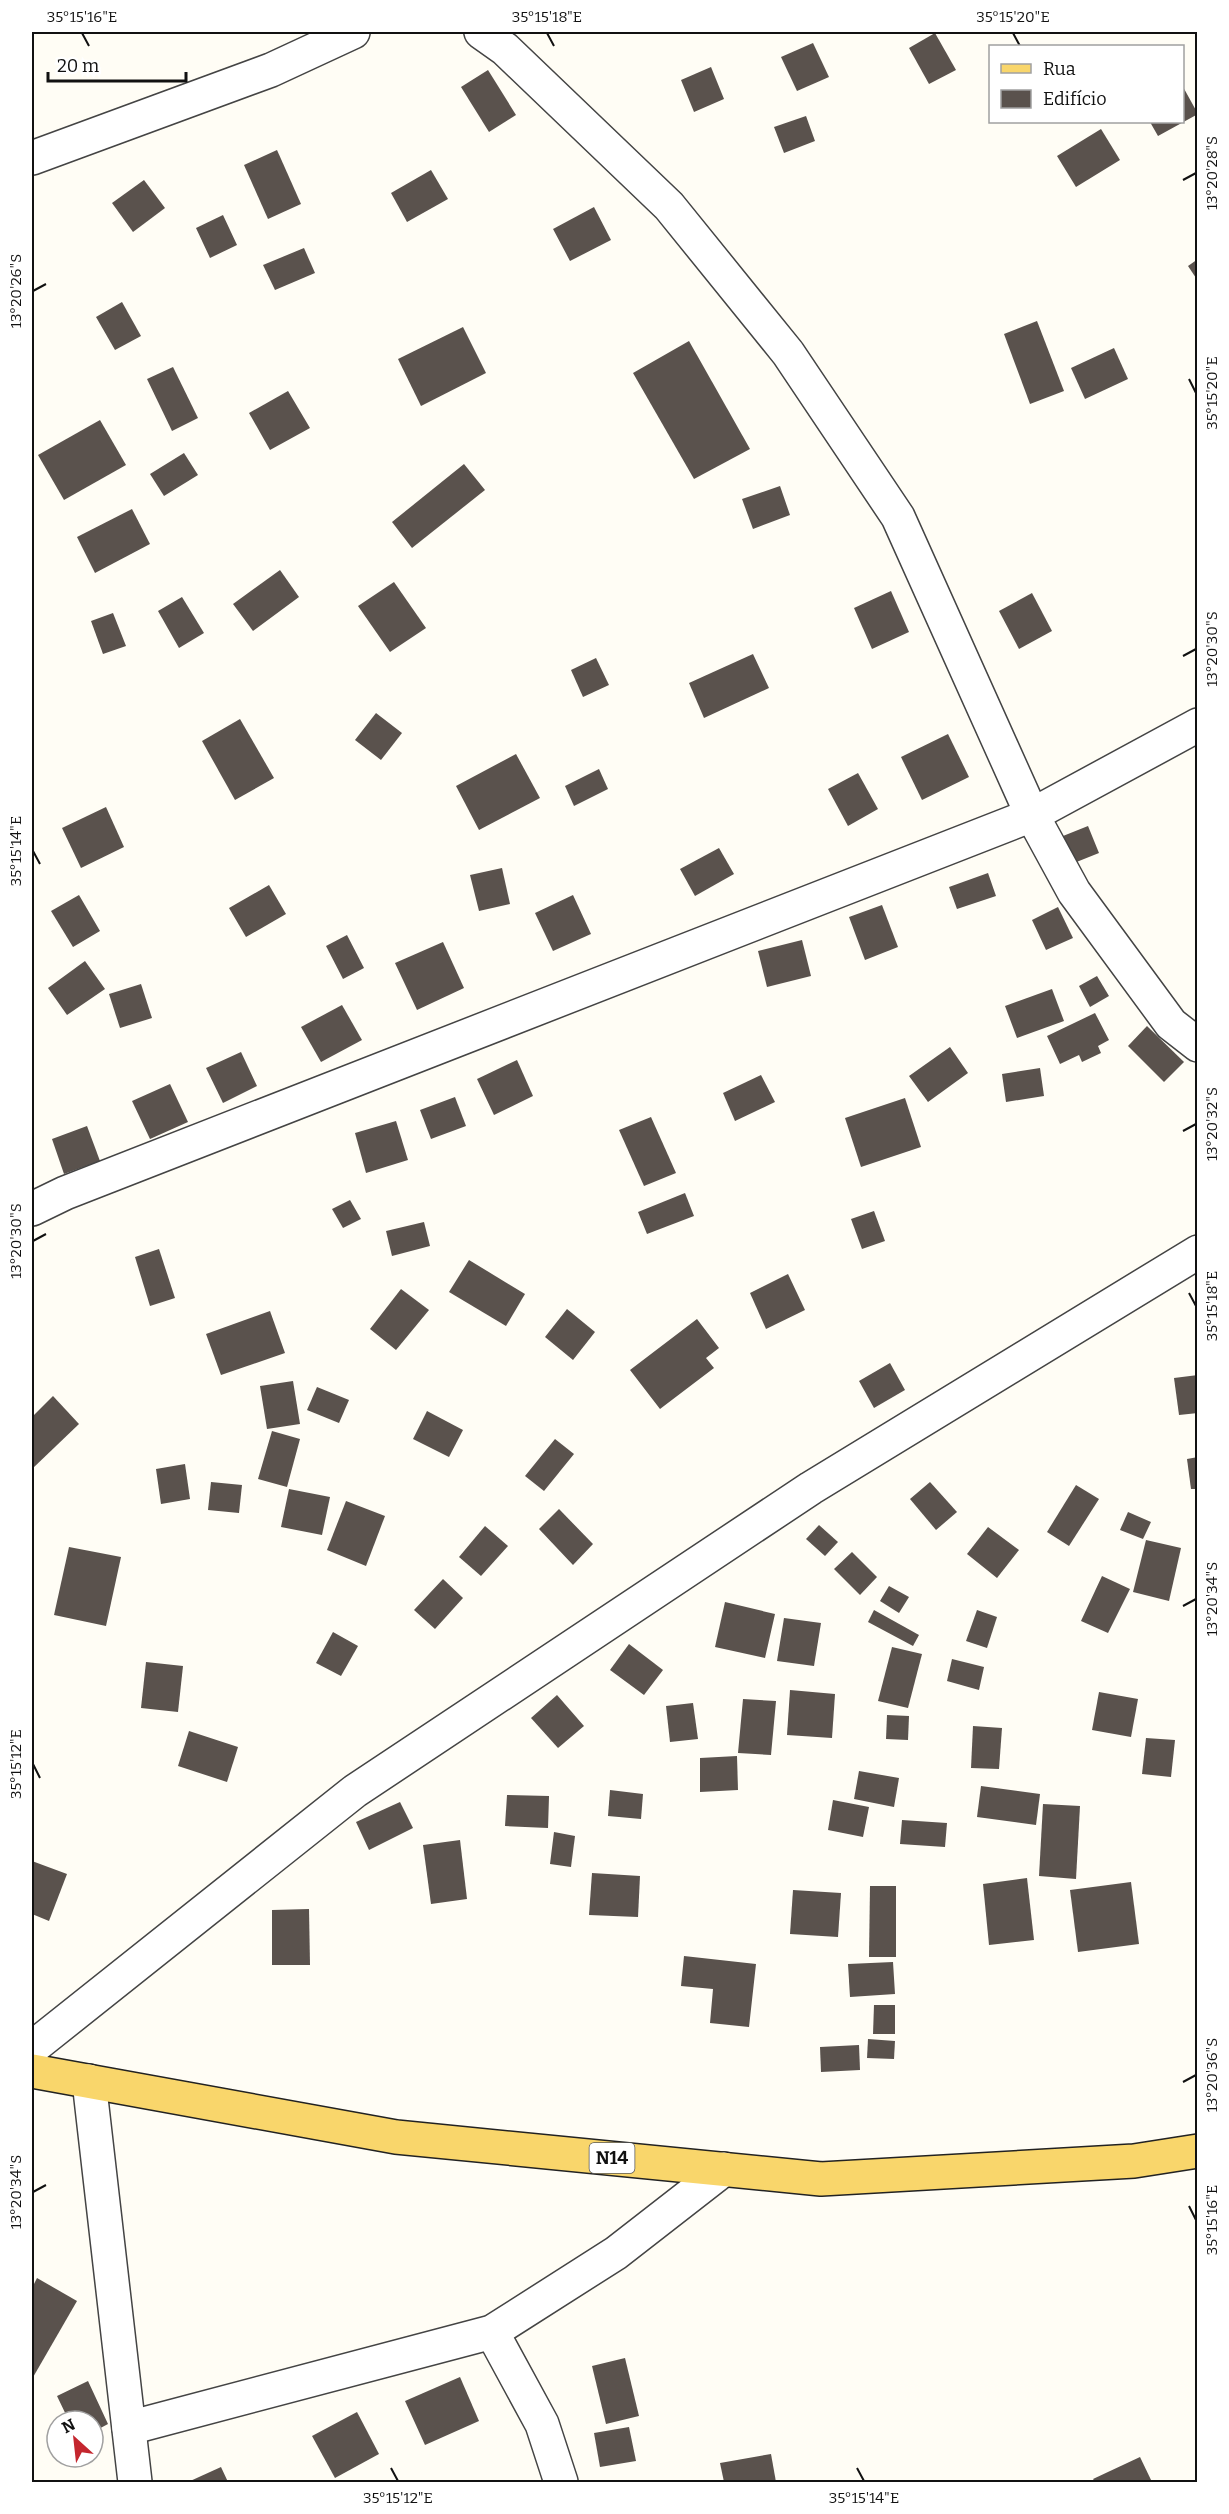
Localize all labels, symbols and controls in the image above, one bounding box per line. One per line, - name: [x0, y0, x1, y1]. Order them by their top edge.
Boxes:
- text: 35°15'16"E: [47, 8, 117, 26]
- text: 35°15'18"E: [512, 8, 582, 26]
- text: 35°15'20"E: [976, 8, 1050, 26]
- scale bar: [48, 45, 186, 83]
- legend: [989, 45, 1184, 123]
- text: 20 m: [57, 55, 99, 77]
- text: Rua: [1043, 58, 1076, 80]
- text: Edifício: [1043, 88, 1107, 110]
- text: 13°20'28"S: [1203, 136, 1221, 210]
- text: 13°20'26"S: [7, 254, 25, 328]
- text: 35°15'20"E: [1203, 356, 1221, 430]
- text: 13°20'30"S: [1203, 611, 1221, 687]
- text: 35°15'14"E: [7, 816, 25, 886]
- text: 13°20'32"S: [1203, 1087, 1221, 1161]
- text: 13°20'30"S: [7, 1203, 25, 1279]
- text: 35°15'18"E: [1203, 1271, 1221, 1341]
- text: 13°20'34"S: [1203, 1562, 1221, 1636]
- text: 35°15'12"E: [7, 1729, 25, 1799]
- text: 13°20'36"S: [1203, 2038, 1221, 2112]
- road number: N14: [590, 2143, 634, 2173]
- text: 13°20'34"S: [7, 2155, 25, 2229]
- text: 35°15'16"E: [1203, 2185, 1221, 2255]
- north arrow: [45, 2409, 105, 2469]
- text: N: [59, 2415, 78, 2437]
- text: 35°15'12"E: [363, 2489, 433, 2507]
- text: 35°15'14"E: [829, 2489, 899, 2507]

